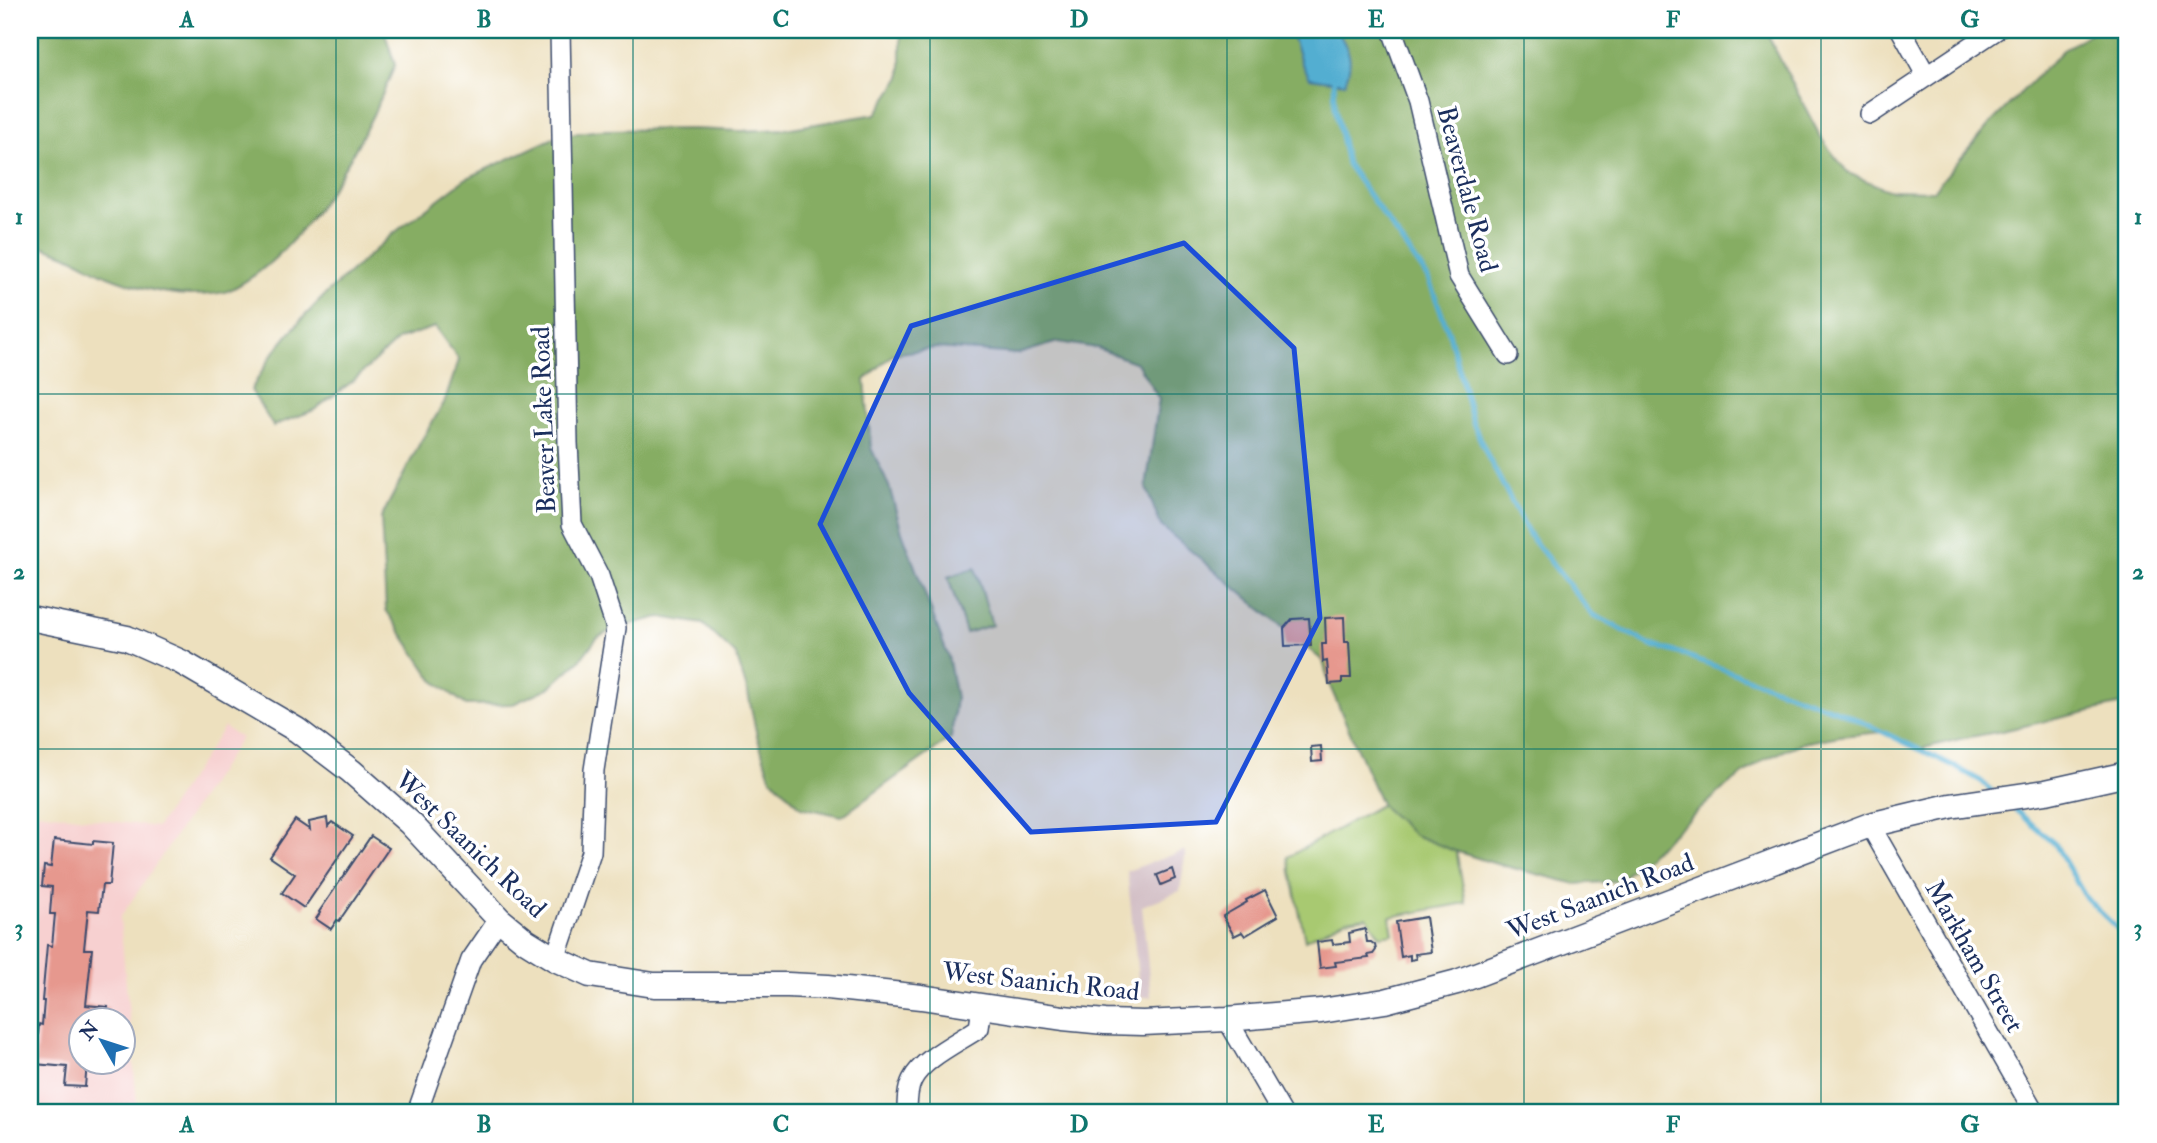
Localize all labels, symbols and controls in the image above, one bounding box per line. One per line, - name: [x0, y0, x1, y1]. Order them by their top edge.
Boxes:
- text: A: [179, 5, 195, 34]
- text: B: [476, 5, 492, 34]
- text: C: [773, 5, 789, 34]
- text: D: [1070, 5, 1088, 34]
- text: E: [1368, 5, 1385, 34]
- text: F: [1666, 5, 1681, 34]
- text: G: [1960, 5, 1980, 34]
- street label: Beaverdale Road: [1430, 103, 1505, 276]
- text: 1: [15, 202, 23, 231]
- text: 1: [2134, 202, 2142, 231]
- street label: Beaver Lake Road: [525, 326, 563, 514]
- text: 2: [13, 557, 25, 586]
- text: 2: [2132, 557, 2144, 586]
- street label: West Saanich Road: [387, 764, 553, 925]
- street label: West Saanich Road: [1501, 846, 1699, 948]
- street label: Markham Street: [1918, 875, 2031, 1038]
- text: 3: [15, 913, 23, 942]
- text: 3: [2134, 913, 2142, 942]
- street label: West Saanich Road: [940, 956, 1141, 1008]
- north arrow: [66, 1006, 136, 1076]
- text: N: [74, 1016, 105, 1046]
- text: A: [179, 1110, 195, 1139]
- text: B: [476, 1110, 492, 1139]
- text: C: [773, 1110, 789, 1139]
- text: D: [1070, 1110, 1088, 1139]
- text: E: [1368, 1110, 1385, 1139]
- text: F: [1666, 1110, 1681, 1139]
- text: G: [1960, 1110, 1980, 1139]

